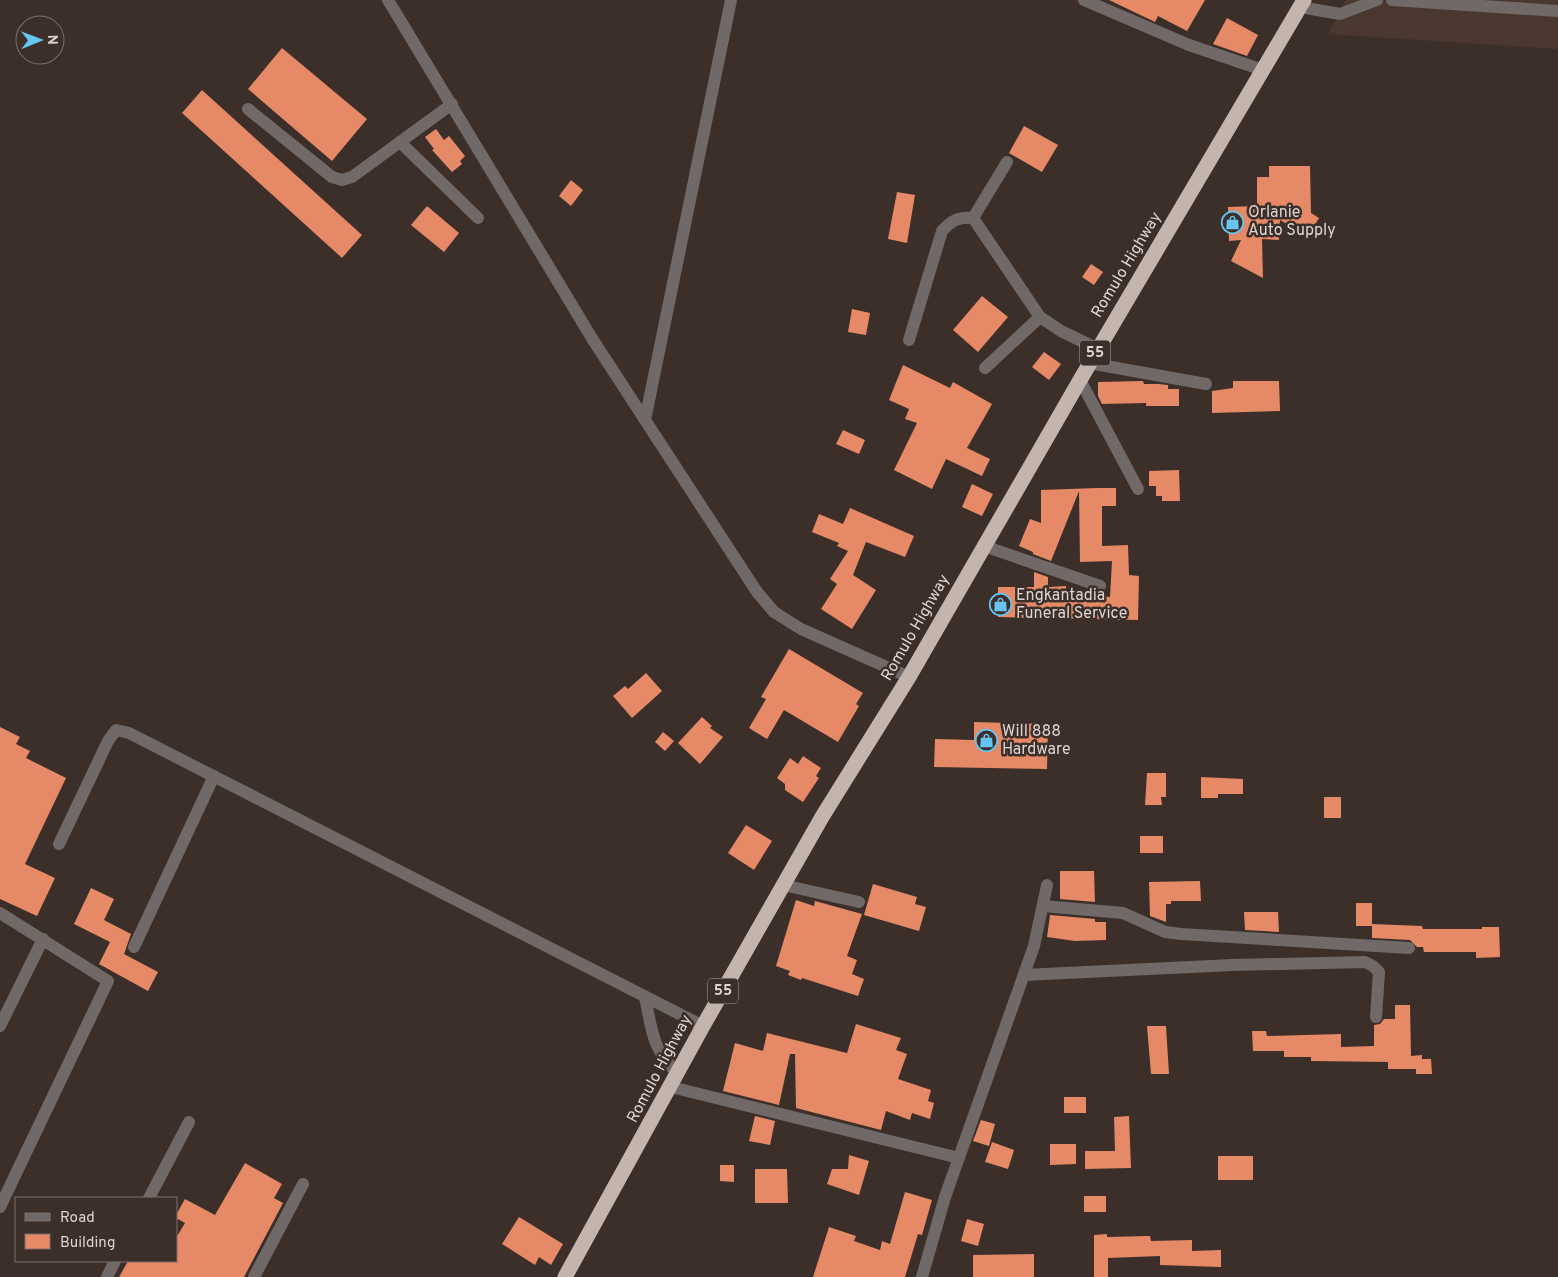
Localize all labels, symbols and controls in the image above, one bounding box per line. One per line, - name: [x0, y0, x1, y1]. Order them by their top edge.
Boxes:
- north arrow: [15, 15, 65, 65]
- text: N: [43, 35, 60, 45]
- place label: Orlanie Auto Supply: [1248, 203, 1336, 241]
- street label: Romulo Highway: [1088, 209, 1166, 321]
- shop icon: Orlanie Auto Supply: [1220, 210, 1244, 234]
- road number: 55: [1080, 340, 1110, 366]
- street label: Romulo Highway: [877, 571, 955, 685]
- place label: Engkantadia Funeral Service: [1016, 586, 1127, 624]
- shop icon: Engkantadia Funeral Service: [988, 593, 1012, 617]
- place label: Will 888 Hardware: [1002, 722, 1071, 760]
- shop icon: Will 888 Hardware: [974, 729, 998, 753]
- road number: 55: [708, 978, 738, 1004]
- street label: Romulo Highway: [623, 1011, 697, 1127]
- legend: [15, 1197, 178, 1262]
- text: Road: [60, 1209, 95, 1228]
- text: Building: [60, 1234, 115, 1253]

